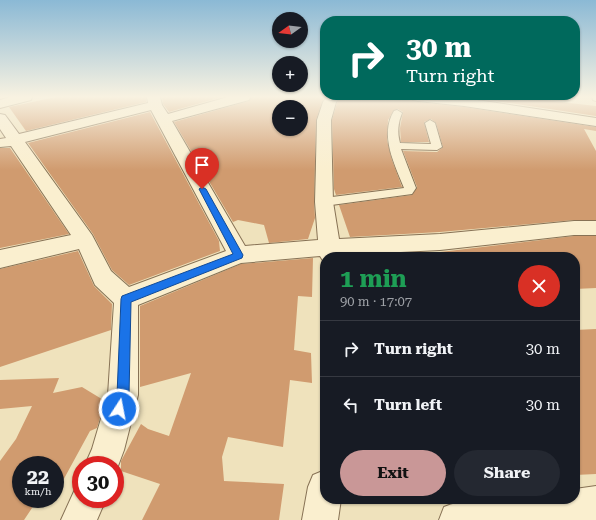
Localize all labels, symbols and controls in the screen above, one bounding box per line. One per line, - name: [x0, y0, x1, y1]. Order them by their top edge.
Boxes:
- north arrow: [272, 12, 308, 48]
- map controls: [272, 12, 308, 136]
- text: 30 m: [406, 31, 471, 64]
- icon: right: [340, 32, 392, 84]
- button: +: [272, 56, 308, 92]
- text: Turn right: [406, 65, 494, 86]
- button: −: [272, 100, 308, 136]
- pin: [185, 148, 219, 189]
- icon: arrive: [191, 154, 213, 176]
- text: 1 min: [340, 265, 407, 293]
- button: close: [518, 265, 560, 307]
- text: 90 m · 17:07: [340, 294, 412, 309]
- icon: right: [340, 338, 362, 360]
- text: Turn right: [374, 340, 453, 358]
- text: 30 m: [526, 340, 560, 358]
- position arrow: [98, 388, 140, 430]
- icon: left: [340, 394, 362, 416]
- text: Turn left: [374, 396, 442, 414]
- text: 30 m: [526, 396, 560, 414]
- button: Exit: [340, 450, 446, 496]
- button: Share: [454, 450, 560, 496]
- speed limit sign: 30: [72, 456, 124, 508]
- text: 22: [27, 465, 49, 489]
- text: km/h: [25, 486, 51, 497]

